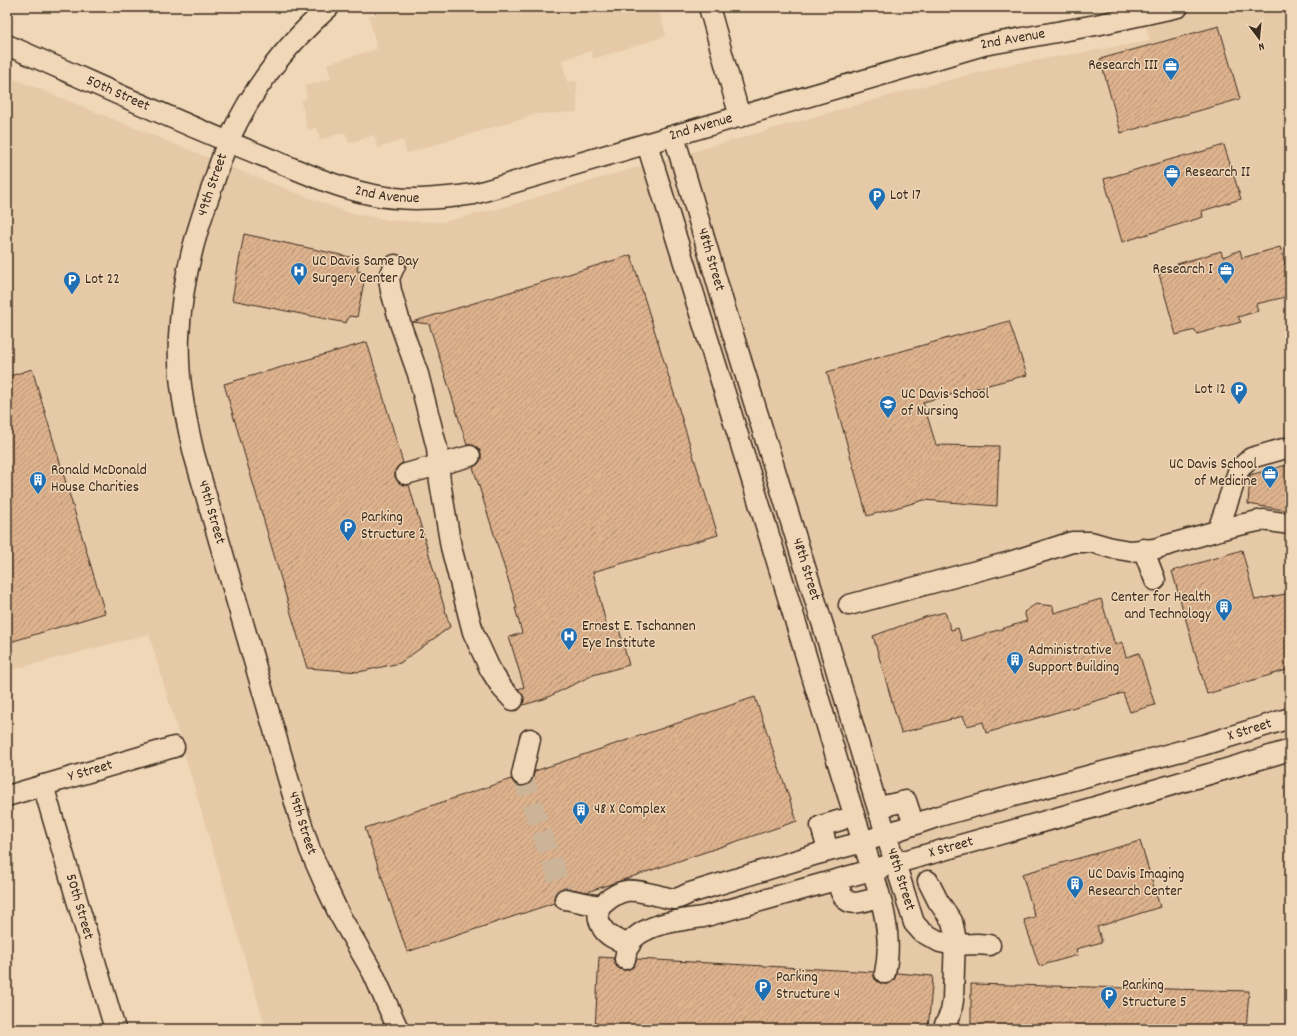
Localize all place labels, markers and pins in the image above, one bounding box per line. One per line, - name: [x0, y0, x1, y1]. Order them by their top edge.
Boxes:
- place label: Research III: [1088, 55, 1158, 77]
- office icon: Research III: [1161, 56, 1181, 81]
- place label: Research II: [1185, 162, 1250, 184]
- office icon: Research II: [1162, 163, 1182, 188]
- place label: Lot 17: [890, 185, 921, 207]
- parking icon: Lot 17: [867, 186, 887, 211]
- place label: UC Davis Same Day Surgery Center: [312, 251, 419, 290]
- place label: Research I: [1153, 259, 1213, 281]
- office icon: Research I: [1216, 260, 1236, 285]
- hospital icon: UC Davis Same Day Surgery Center: [289, 261, 309, 286]
- place label: Lot 22: [85, 269, 120, 291]
- parking icon: Lot 22: [62, 270, 82, 295]
- place label: Lot 12: [1194, 379, 1226, 401]
- parking icon: Lot 12: [1229, 380, 1249, 405]
- place label: UC Davis School of Nursing: [901, 384, 989, 423]
- school or university icon: UC Davis School of Nursing: [878, 394, 898, 419]
- place label: UC Davis School of Medicine: [1169, 454, 1257, 493]
- place label: Ronald McDonald House Charities: [51, 460, 147, 499]
- office icon: UC Davis School of Medicine: [1260, 464, 1280, 489]
- building icon: Ronald McDonald House Charities: [28, 470, 48, 495]
- place label: Parking Structure 2: [361, 507, 425, 546]
- parking icon: Parking Structure 2: [338, 517, 358, 542]
- place label: Center for Health and Technology: [1111, 587, 1212, 626]
- building icon: Center for Health and Technology: [1214, 597, 1234, 622]
- place label: Ernest E. Tschannen Eye Institute: [582, 616, 696, 655]
- hospital icon: Ernest E. Tschannen Eye Institute: [559, 626, 579, 651]
- place label: Administrative Support Building: [1028, 640, 1119, 679]
- building icon: Administrative Support Building: [1005, 650, 1025, 675]
- place label: 48 X Complex: [594, 799, 666, 821]
- building icon: 48 X Complex: [571, 800, 591, 825]
- place label: UC Davis Imaging Research Center: [1088, 864, 1184, 903]
- building icon: UC Davis Imaging Research Center: [1065, 874, 1085, 899]
- place label: Parking Structure 4: [776, 967, 840, 1006]
- place label: Parking Structure 5: [1122, 975, 1187, 1014]
- parking icon: Parking Structure 4: [753, 977, 773, 1002]
- parking icon: Parking Structure 5: [1099, 985, 1119, 1010]

